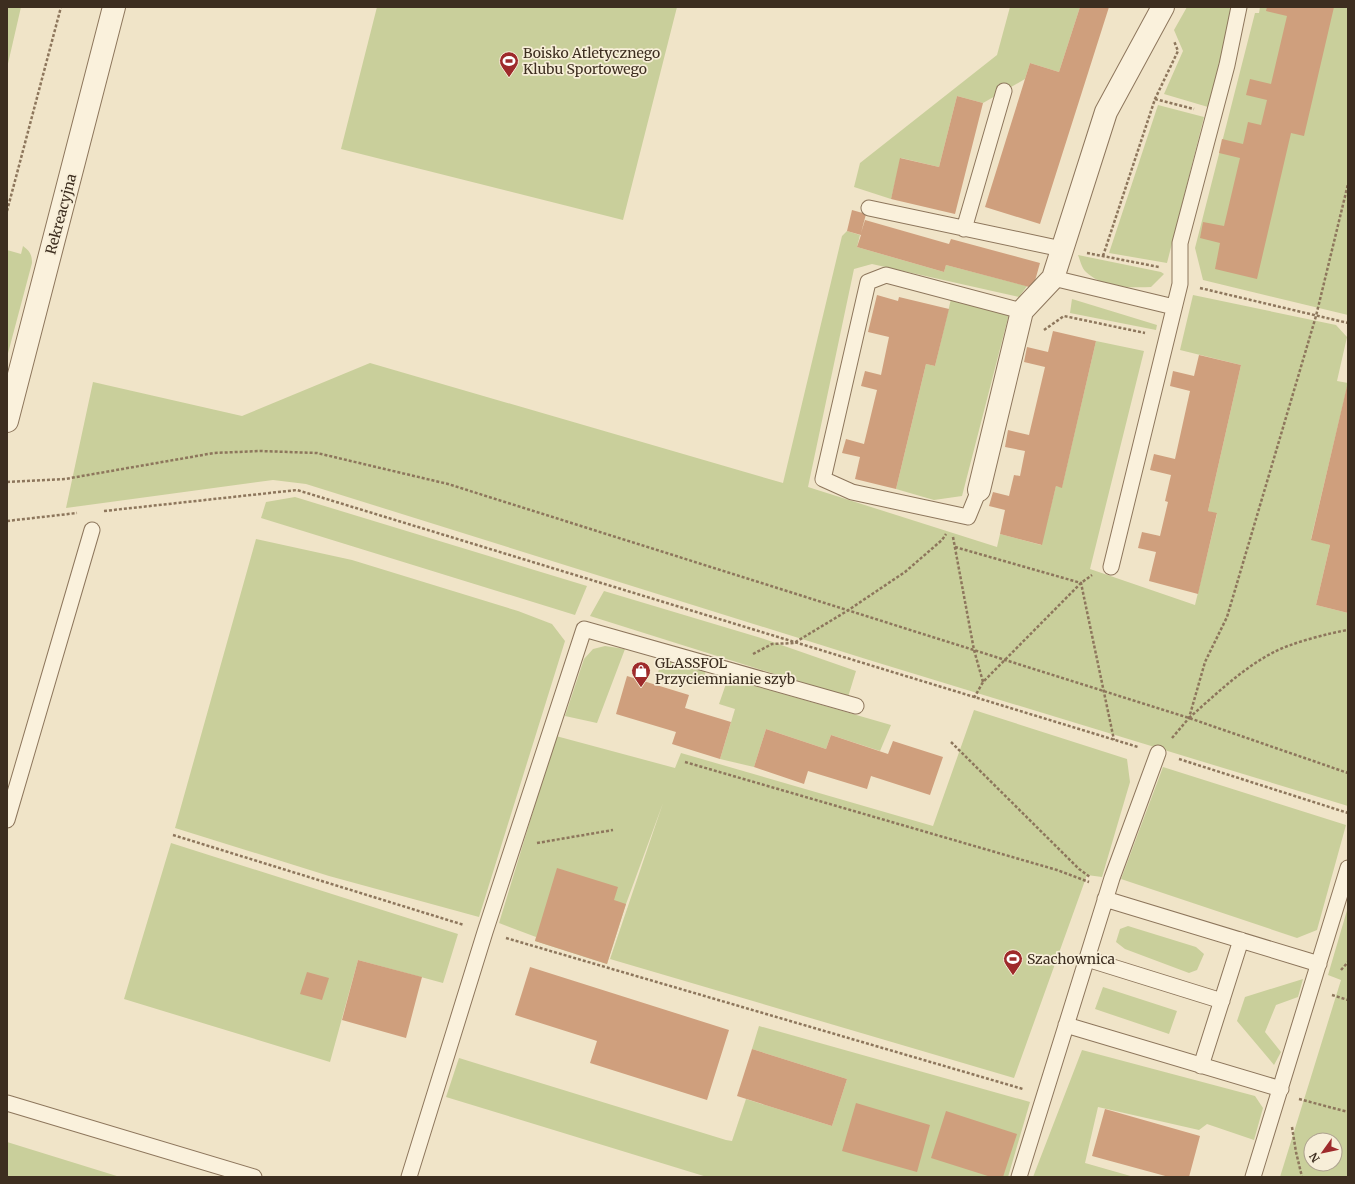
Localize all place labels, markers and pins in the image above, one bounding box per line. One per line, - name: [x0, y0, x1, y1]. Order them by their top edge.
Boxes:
- place label: Boisko Atletycznego Klubu Sportowego: [523, 44, 660, 78]
- sports icon: Boisko Atletycznego Klubu Sportowego: [498, 50, 520, 78]
- place label: GLASSFOL Przyciemnianie szyb: [655, 654, 795, 688]
- shop icon: GLASSFOL Przyciemnianie szyb: [630, 660, 652, 688]
- sports icon: Szachownica: [1002, 948, 1024, 976]
- place label: Szachownica: [1027, 950, 1116, 968]

